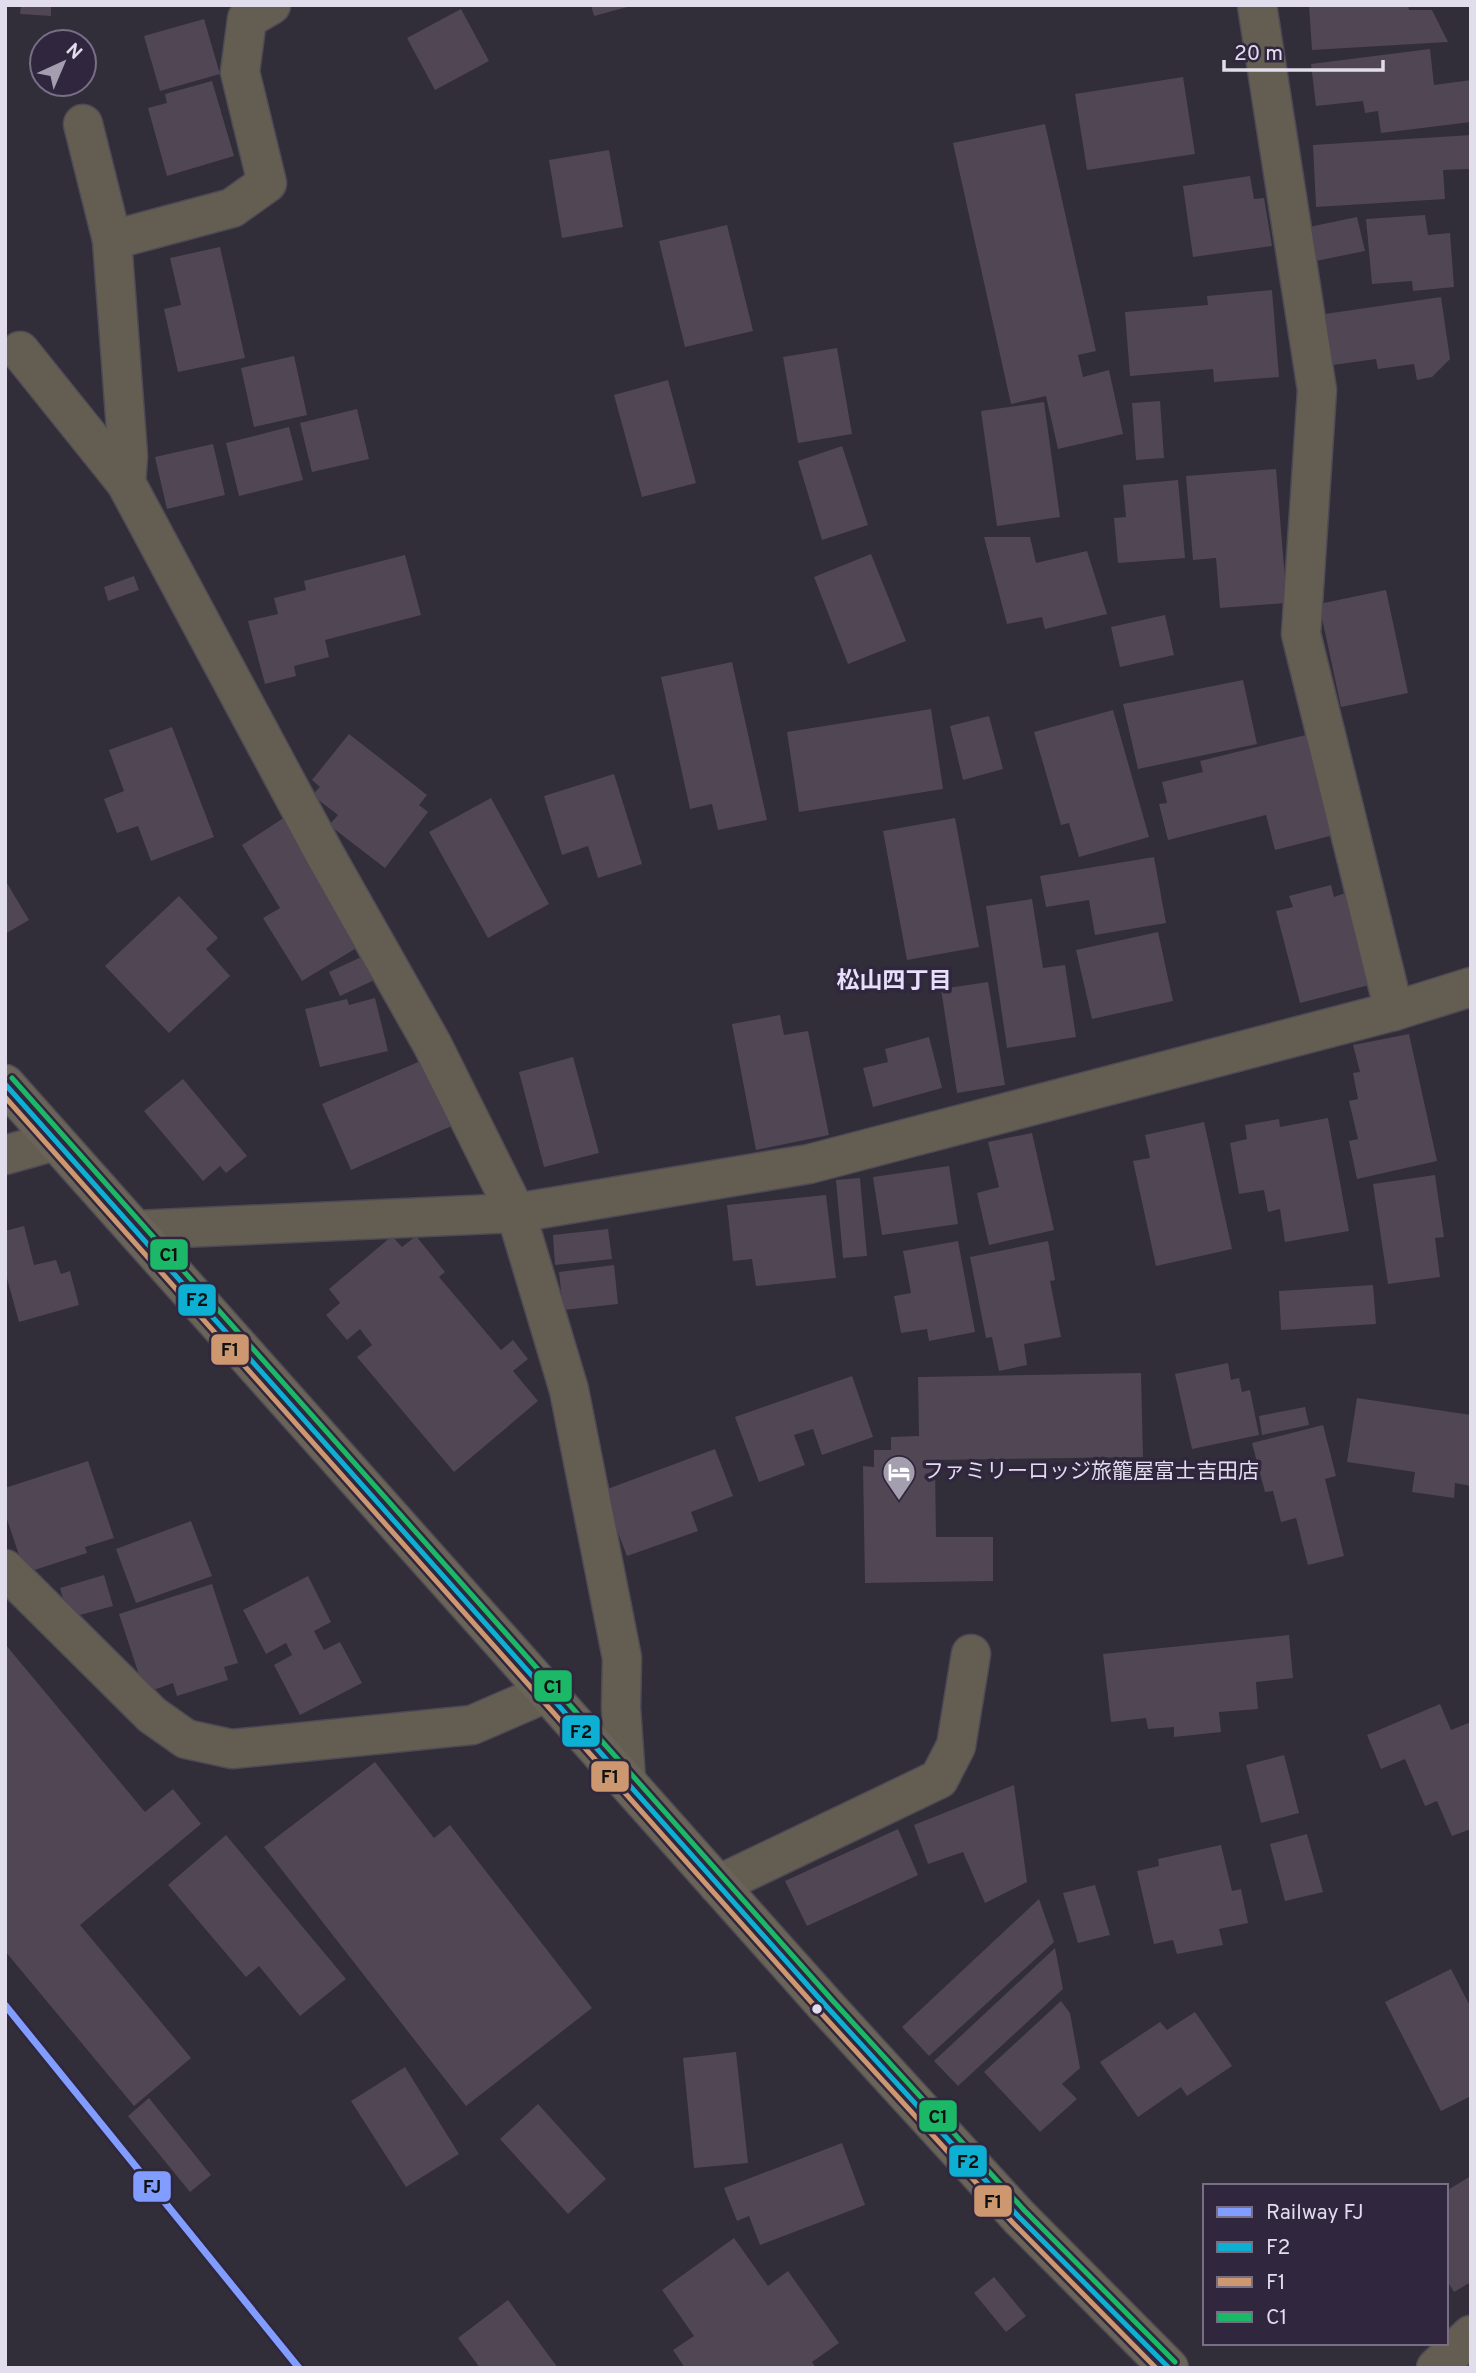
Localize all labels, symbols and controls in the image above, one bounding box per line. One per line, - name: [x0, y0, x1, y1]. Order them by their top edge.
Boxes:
- north arrow: [28, 28, 98, 98]
- scale bar: [1224, 28, 1383, 72]
- text: N: [60, 39, 87, 66]
- text: 20 m: [1234, 41, 1283, 68]
- district label: 松山四丁目: [837, 968, 952, 997]
- line badge: C1: [149, 1238, 189, 1271]
- text: C1: [159, 1244, 179, 1268]
- line badge: F2: [177, 1283, 217, 1317]
- text: F2: [186, 1289, 208, 1313]
- line badge: F1: [210, 1333, 250, 1366]
- text: F1: [221, 1339, 239, 1363]
- hotel icon: ファミリーロッジ旅籠屋富士吉田店: [880, 1453, 918, 1502]
- place label: ファミリーロッジ旅籠屋富士吉田店: [923, 1459, 1259, 1486]
- line badge: C1: [533, 1669, 573, 1703]
- text: C1: [543, 1676, 563, 1700]
- line badge: F2: [561, 1714, 601, 1748]
- text: F2: [570, 1721, 592, 1745]
- line badge: F1: [590, 1760, 630, 1793]
- text: F1: [601, 1766, 619, 1790]
- unlabelled marker: [810, 2002, 824, 2016]
- line badge: C1: [918, 2099, 958, 2133]
- text: C1: [928, 2106, 948, 2130]
- line badge: F2: [948, 2144, 988, 2178]
- text: F2: [957, 2151, 979, 2175]
- line badge: FJ: [132, 2170, 172, 2203]
- text: FJ: [143, 2176, 161, 2200]
- line badge: F1: [973, 2184, 1013, 2218]
- legend: [1203, 2184, 1448, 2345]
- text: F1: [984, 2191, 1002, 2215]
- text: Railway FJ: [1266, 2200, 1364, 2227]
- text: F2: [1266, 2235, 1290, 2262]
- text: F1: [1266, 2270, 1286, 2297]
- text: C1: [1266, 2305, 1287, 2332]

